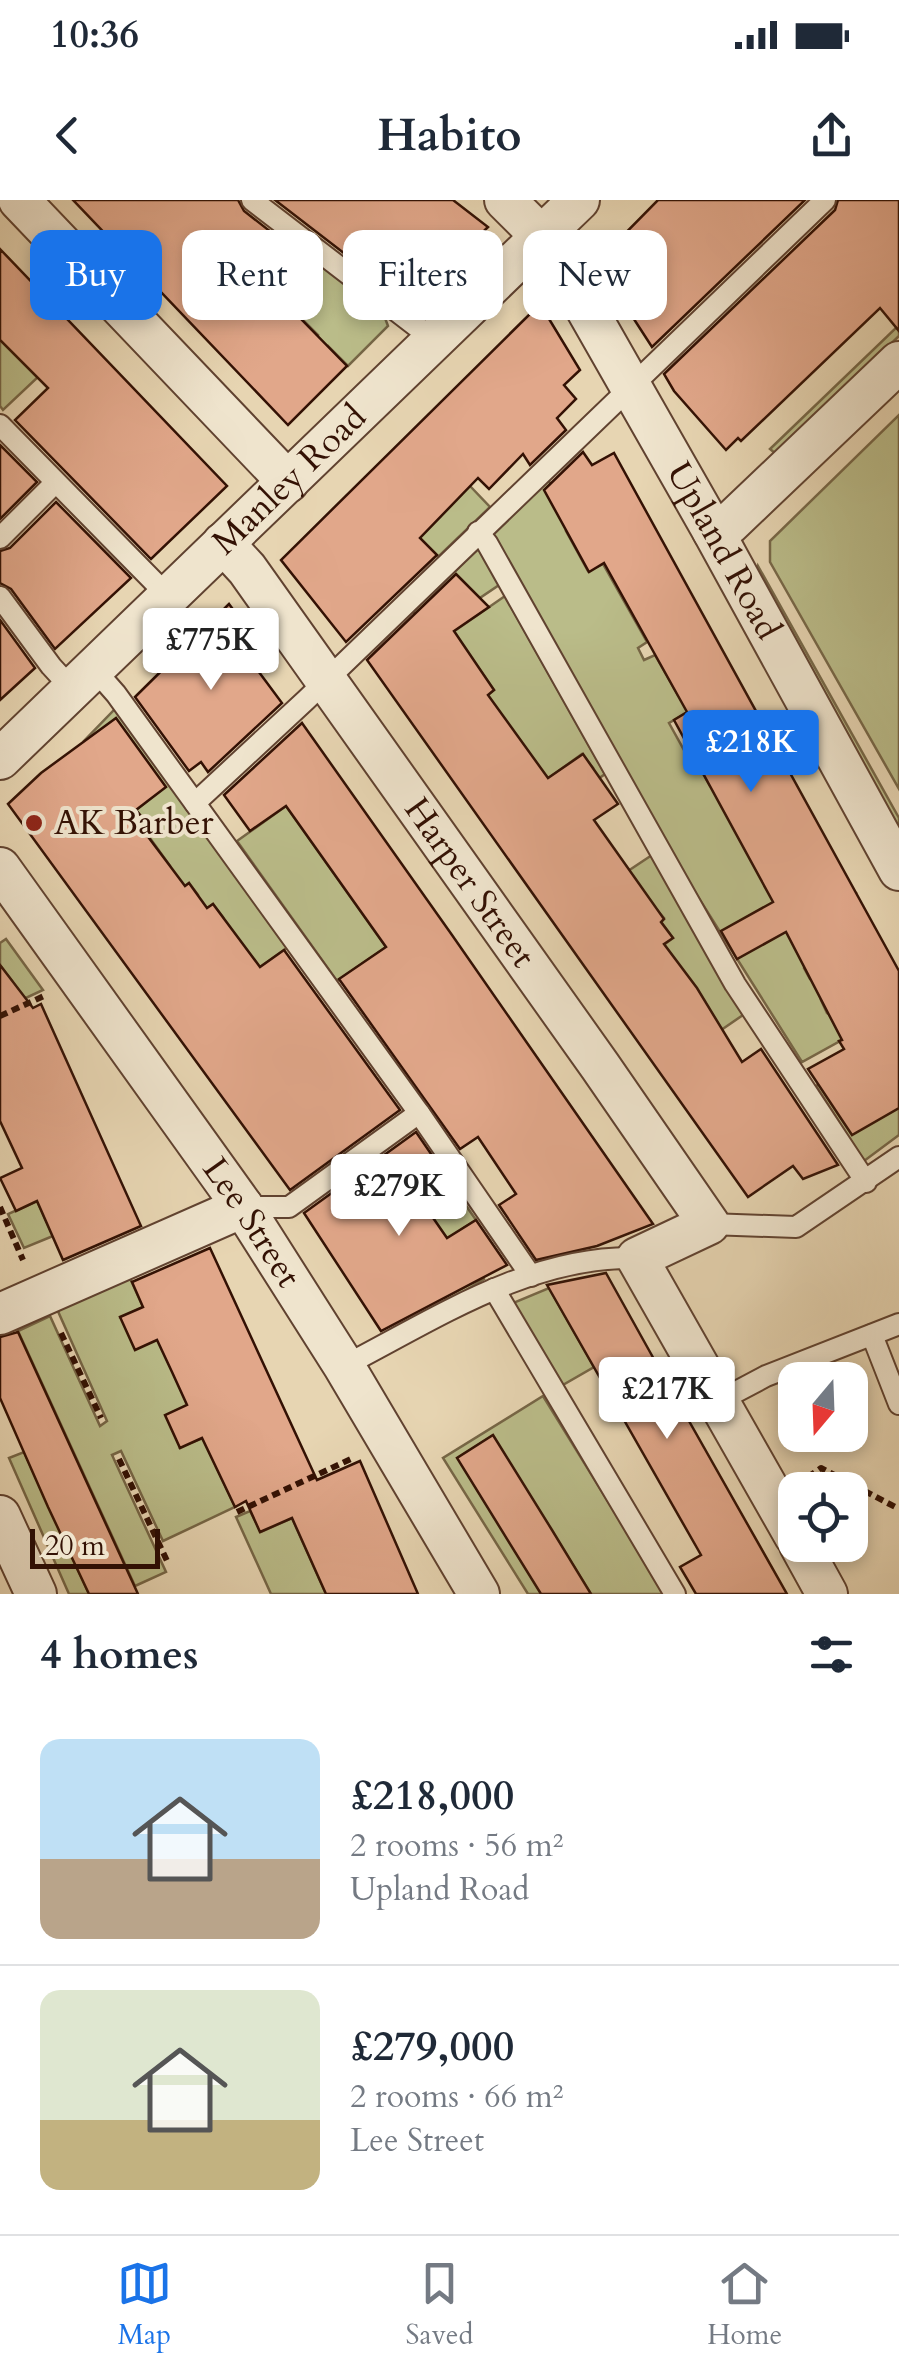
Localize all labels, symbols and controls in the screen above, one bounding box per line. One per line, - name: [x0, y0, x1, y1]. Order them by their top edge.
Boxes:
- text: 10:36: [50, 9, 139, 61]
- text: Habito: [377, 105, 522, 166]
- icon: back: [40, 108, 95, 163]
- icon: share: [804, 108, 859, 163]
- chip: Buy: [30, 230, 162, 320]
- chip: Rent: [182, 230, 323, 320]
- chip: Filters: [343, 230, 503, 320]
- chip: New: [523, 230, 667, 320]
- street label: Manley Road: [201, 394, 377, 566]
- street label: Upland Road: [655, 453, 792, 649]
- pin: £775K: [141, 608, 281, 693]
- text: £775K: [165, 618, 257, 662]
- pin: £218K: [681, 710, 821, 795]
- text: £218K: [705, 720, 797, 764]
- street label: Harper Street: [393, 788, 547, 977]
- place label: AK Barber: [54, 799, 214, 847]
- marker: AK Barber: [23, 812, 45, 834]
- street label: Lee Street: [191, 1148, 312, 1297]
- pin: £279K: [329, 1154, 469, 1239]
- text: £279K: [353, 1164, 445, 1208]
- pin: £217K: [597, 1357, 737, 1442]
- north arrow: [778, 1362, 868, 1452]
- map controls: [778, 1362, 868, 1562]
- text: £217K: [621, 1367, 713, 1411]
- button: locate: [778, 1472, 868, 1562]
- scale bar: [30, 1524, 160, 1568]
- text: 20 m: [45, 1527, 105, 1565]
- text: 4 homes: [40, 1626, 198, 1683]
- icon: filters: [804, 1627, 859, 1682]
- text: £218,000: [350, 1767, 514, 1824]
- icon: home: [120, 1779, 240, 1899]
- text: 2 rooms · 56 m²: [350, 1824, 563, 1868]
- text: Upland Road: [350, 1868, 529, 1912]
- text: £279,000: [350, 2018, 514, 2075]
- icon: home: [120, 2030, 240, 2150]
- text: 2 rooms · 66 m²: [350, 2075, 563, 2119]
- text: Lee Street: [350, 2119, 484, 2163]
- tab: Map: [117, 2256, 172, 2354]
- tab: Saved: [406, 2256, 473, 2354]
- tab: Home: [707, 2256, 782, 2354]

